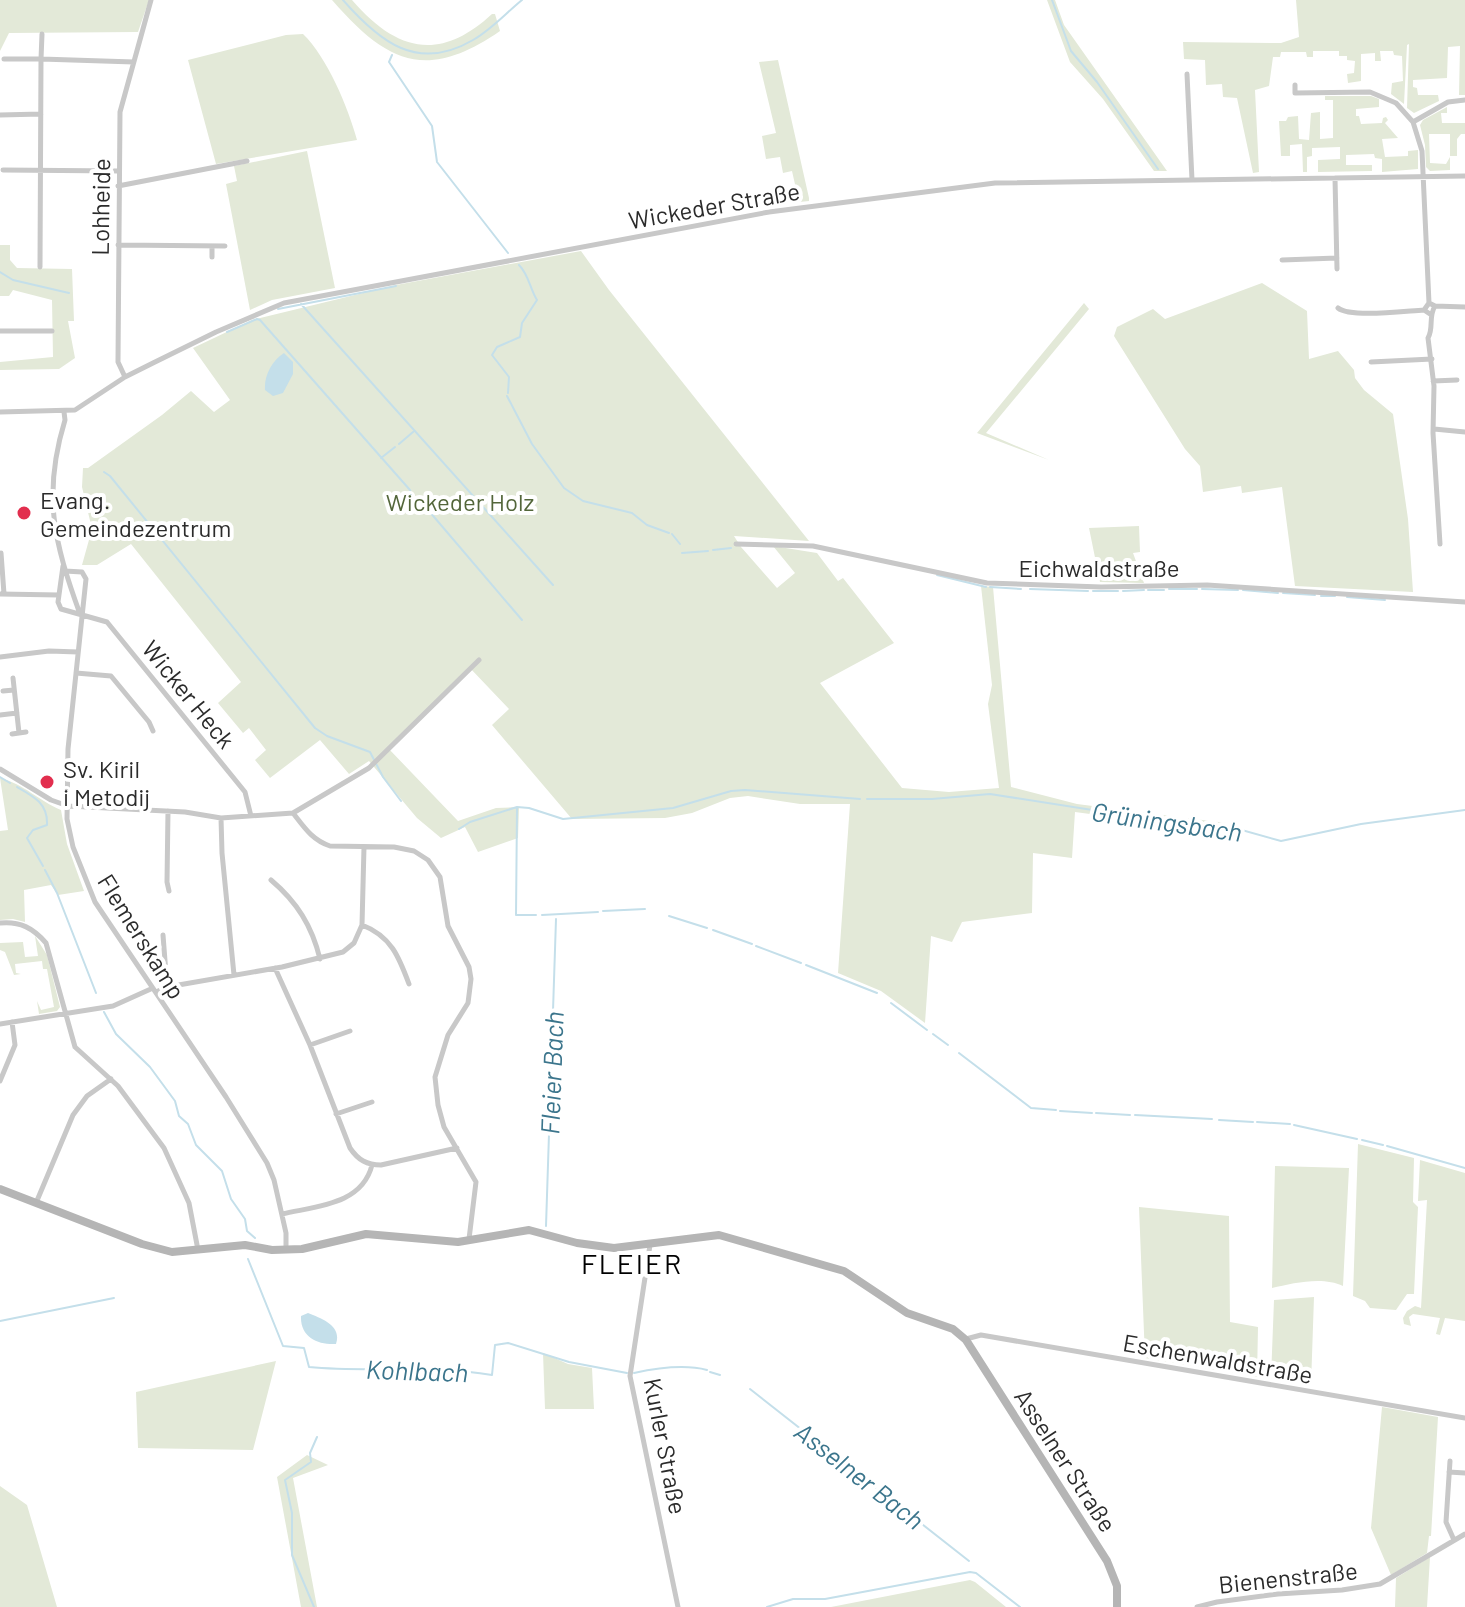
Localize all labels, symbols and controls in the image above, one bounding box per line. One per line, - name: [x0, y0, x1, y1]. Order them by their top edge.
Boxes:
- street label: Lohheide: [85, 158, 115, 256]
- street label: Wickeder Straße: [626, 176, 802, 234]
- place label: Evang. Gemeindezentrum: [40, 485, 231, 542]
- park label: Wickeder Holz: [386, 487, 534, 516]
- marker: Evang. Gemeindezentrum: [15, 504, 33, 522]
- street label: Eichwaldstraße: [1018, 553, 1180, 582]
- street label: Wicker Heck: [137, 634, 241, 754]
- place label: Sv. Kiril i Metodij: [63, 754, 150, 811]
- marker: Sv. Kiril i Metodij: [38, 773, 56, 791]
- water label: Grüningsbach: [1090, 795, 1244, 847]
- street label: Flemerskamp: [92, 868, 192, 1004]
- water label: Fleier Bach: [533, 1011, 569, 1135]
- district label: FLEIER: [581, 1246, 683, 1280]
- street label: Eschenwaldstraße: [1121, 1327, 1315, 1389]
- water label: Kohlbach: [365, 1353, 469, 1387]
- street label: Kurler Straße: [639, 1376, 693, 1516]
- street label: Asselner Straße: [1009, 1383, 1123, 1537]
- water label: Asselner Bach: [789, 1415, 931, 1535]
- street label: Bienenstraße: [1217, 1555, 1359, 1599]

